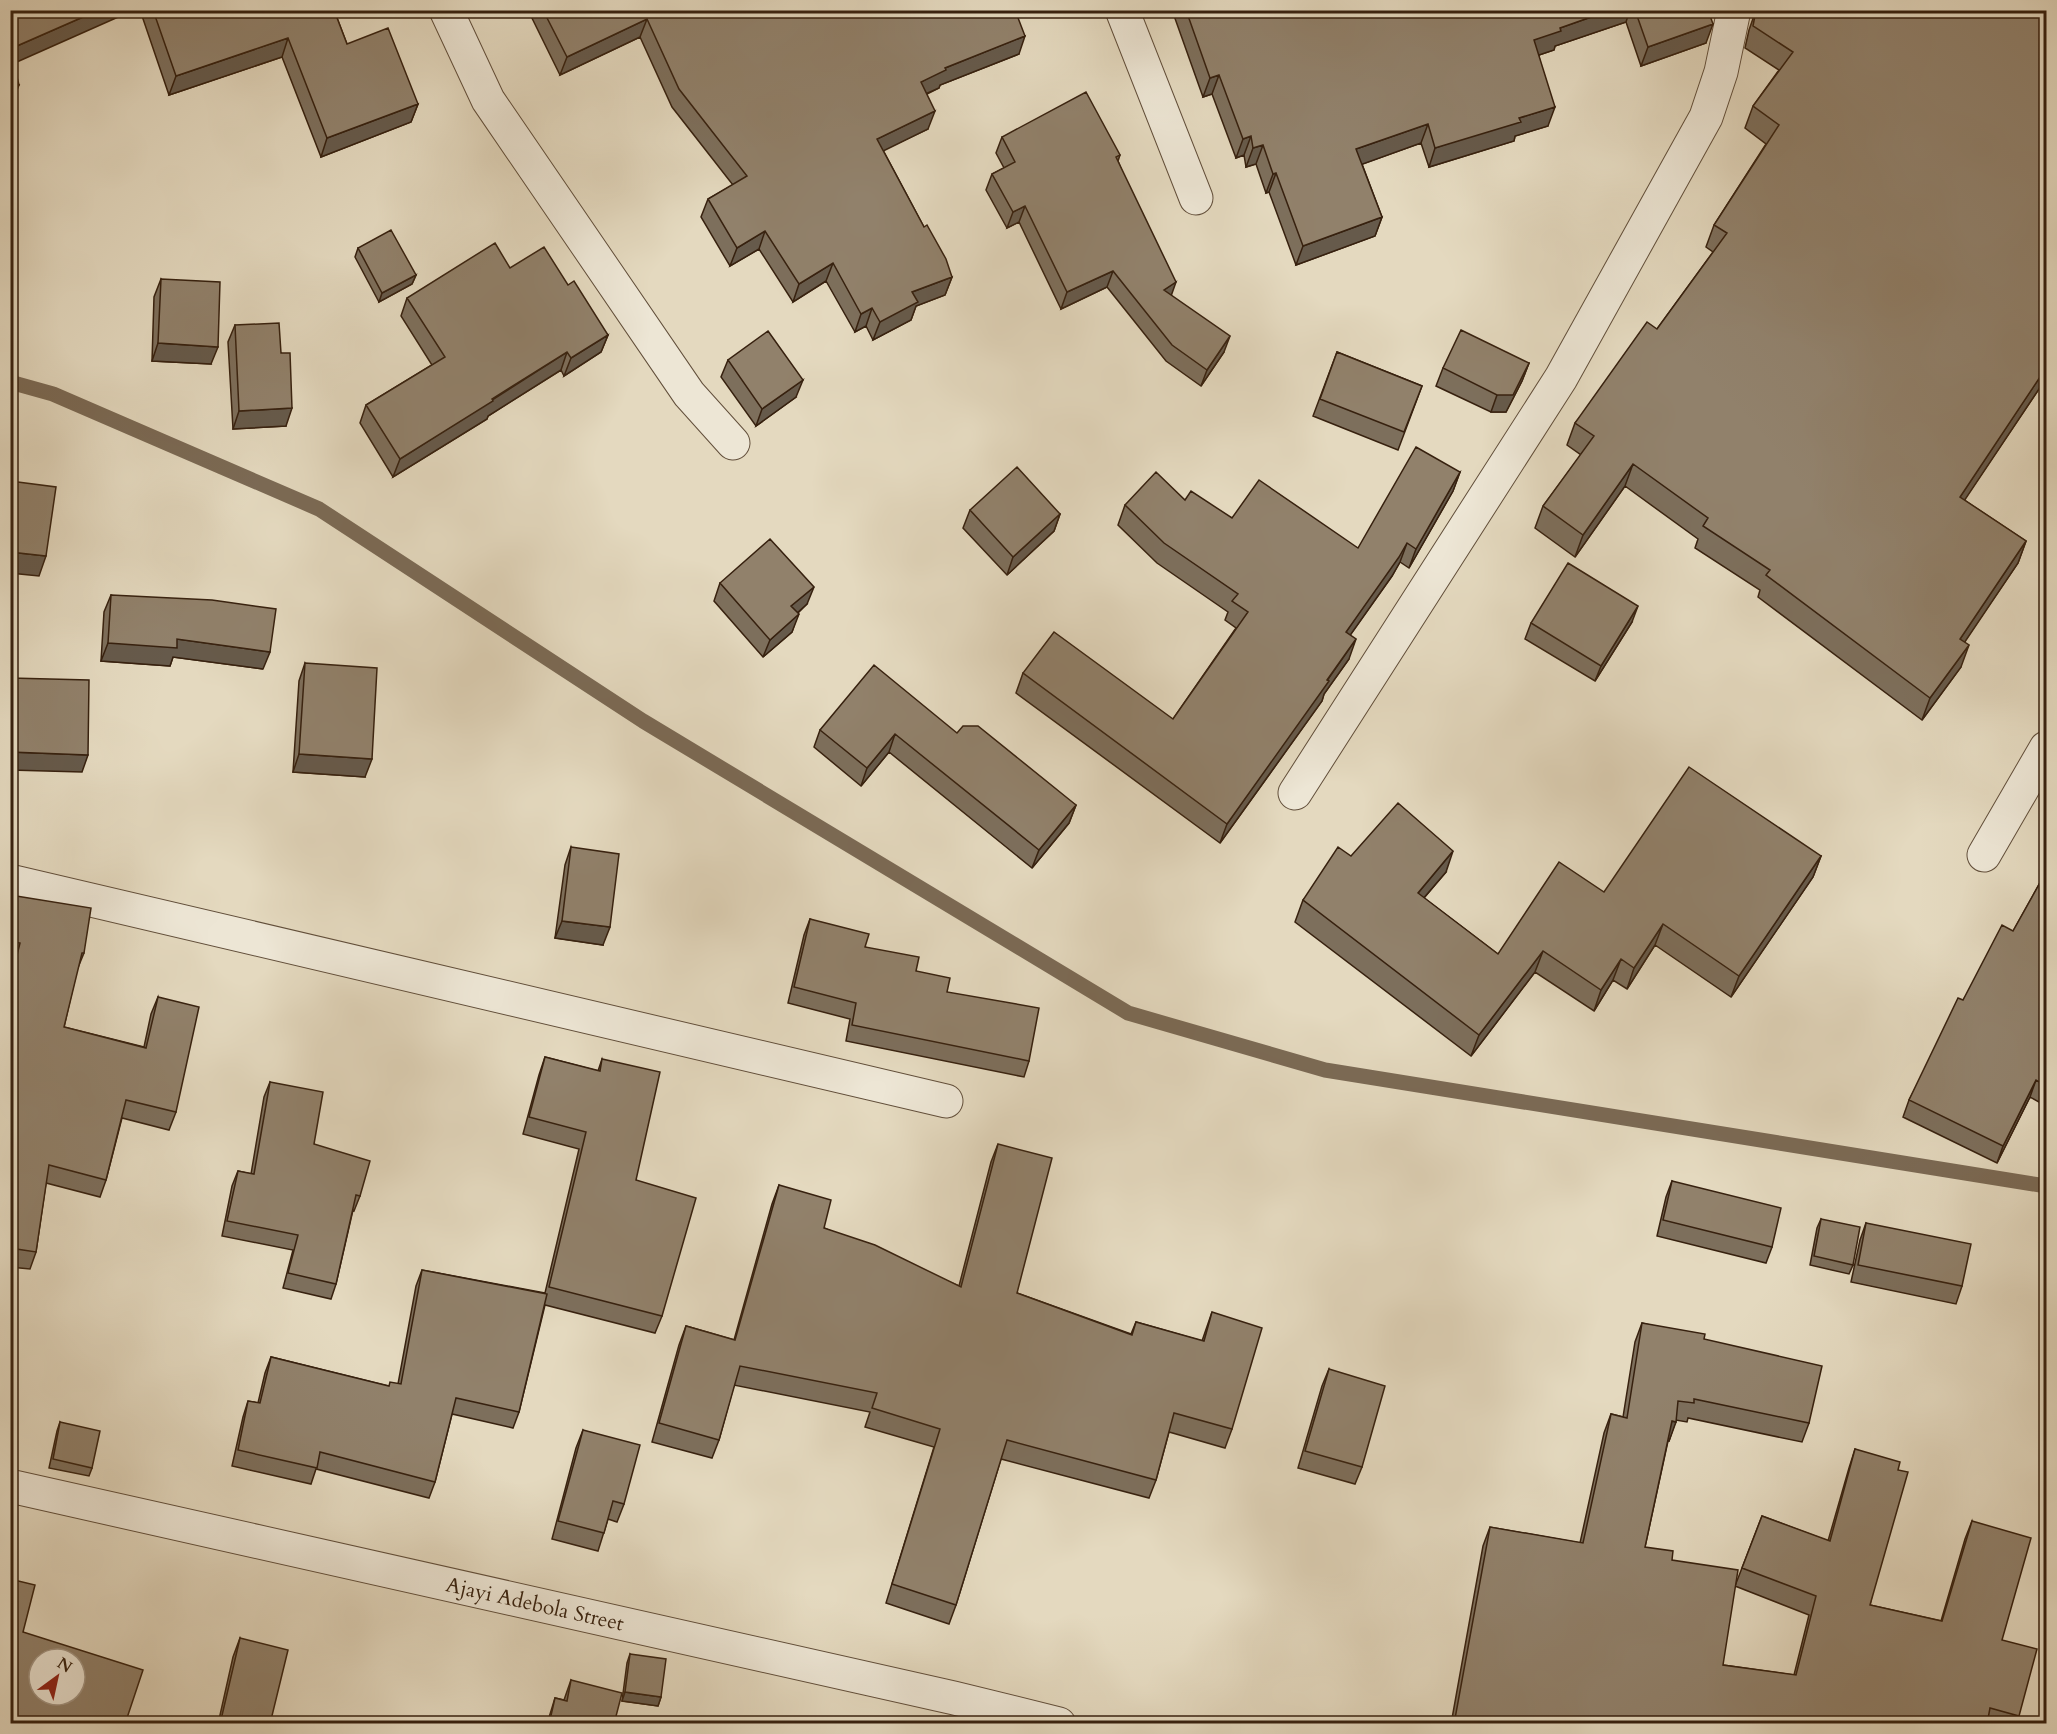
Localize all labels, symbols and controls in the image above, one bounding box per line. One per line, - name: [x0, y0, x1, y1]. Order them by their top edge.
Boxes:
- street label: Ajayi Adebola Street: [443, 1570, 627, 1638]
- north arrow: [27, 1647, 87, 1707]
- text: N: [53, 1652, 77, 1678]

